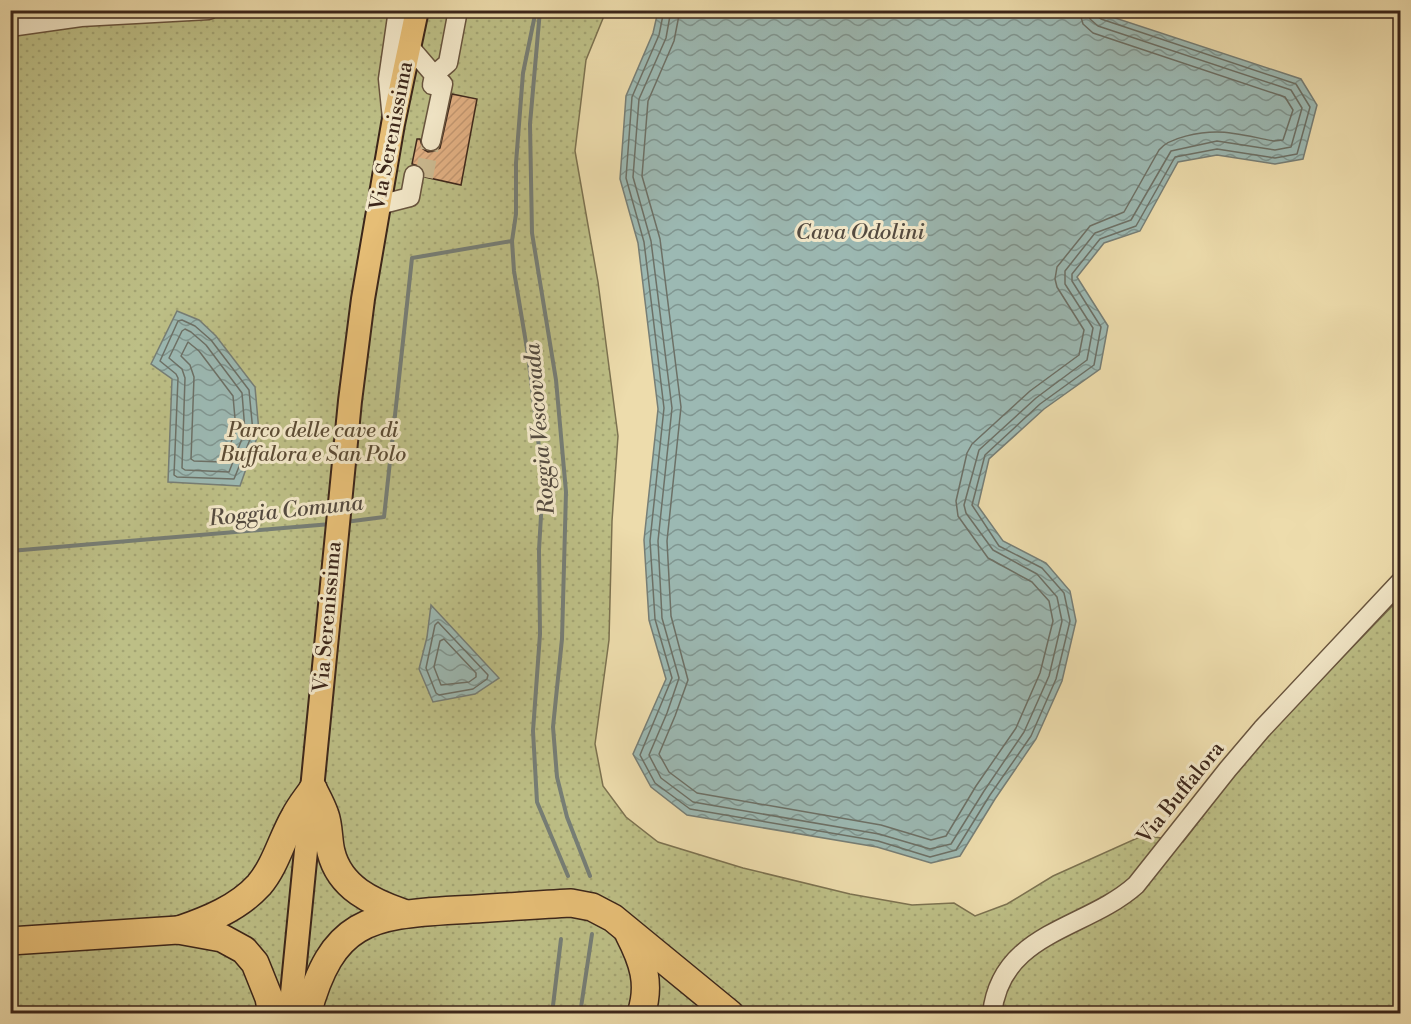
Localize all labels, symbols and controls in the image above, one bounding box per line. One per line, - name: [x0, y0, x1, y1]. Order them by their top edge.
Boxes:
- street label: Via Serenissima: [365, 59, 419, 214]
- water label: Cava Odolini: [795, 219, 925, 246]
- water label: Roggia Vescovada: [519, 341, 561, 517]
- park label: Parco delle cave di Buffalora e San Polo: [219, 418, 406, 468]
- water label: Roggia Comuna: [206, 489, 365, 533]
- street label: Via Serenissima: [308, 540, 348, 695]
- street label: Via Buffalora: [1131, 736, 1230, 850]

